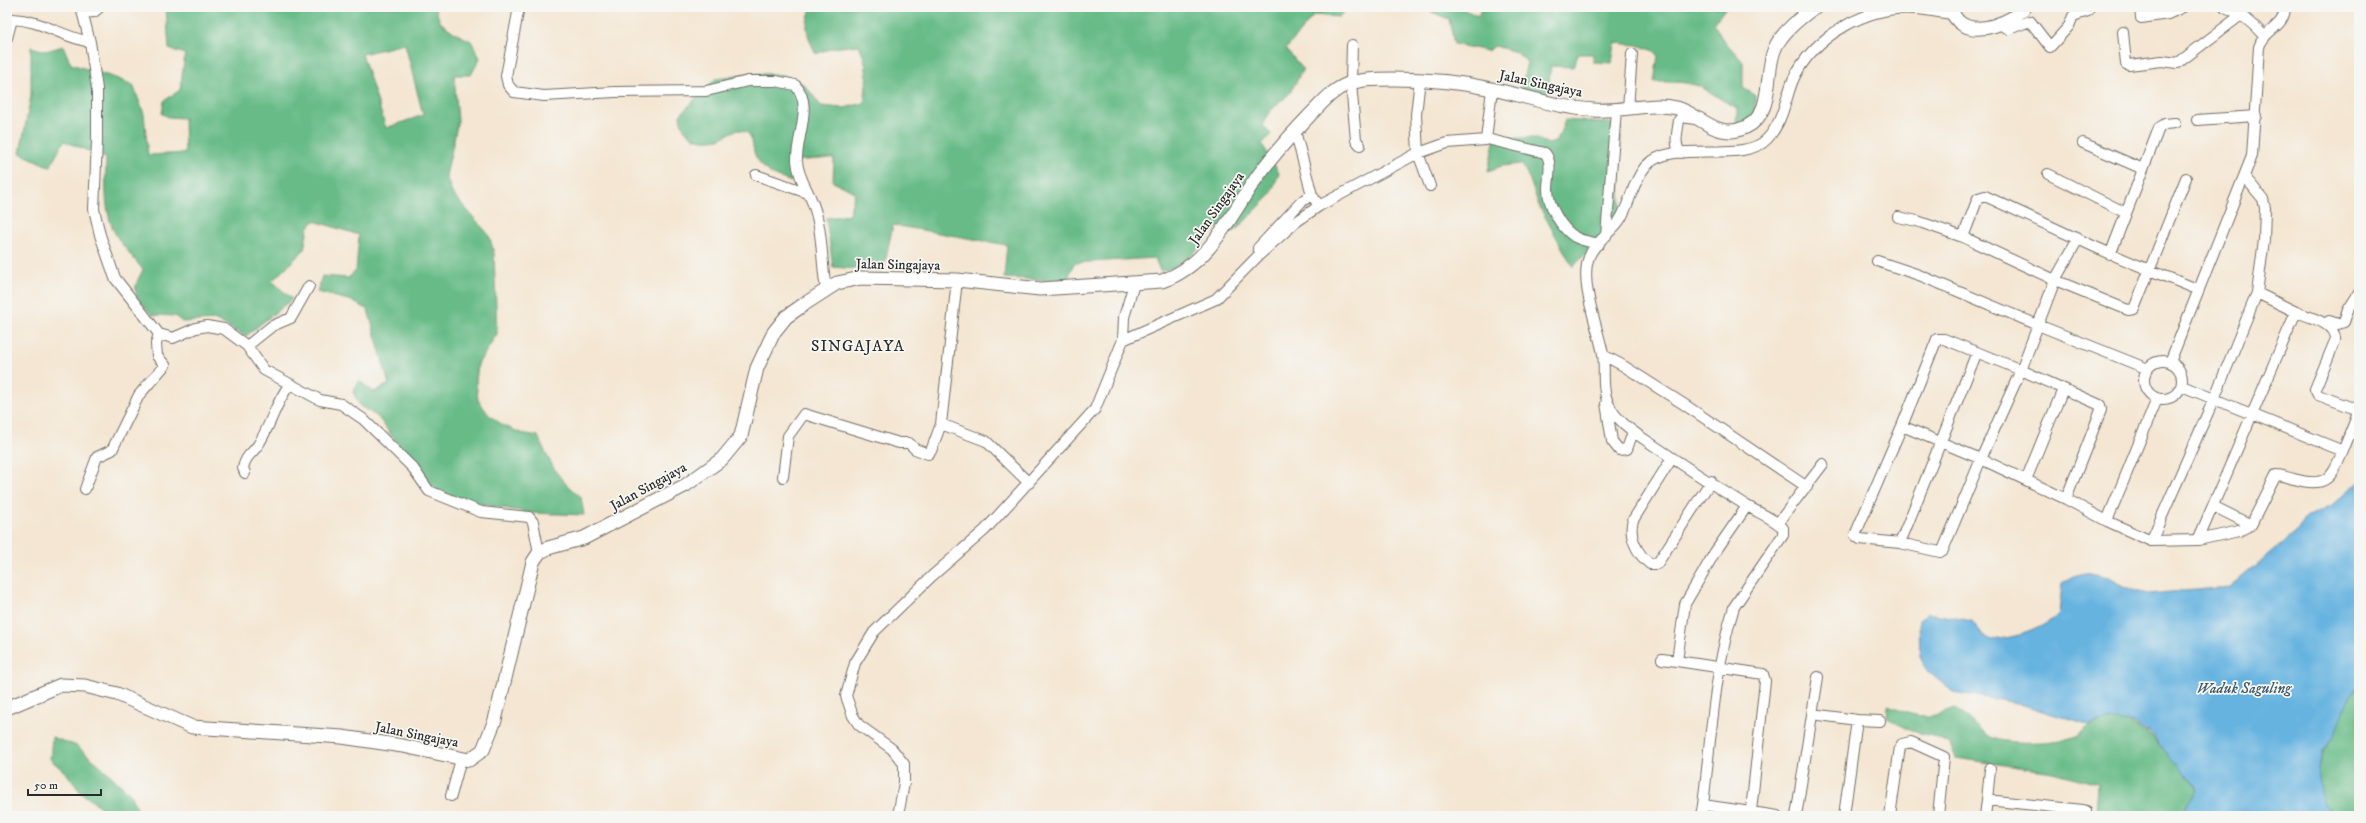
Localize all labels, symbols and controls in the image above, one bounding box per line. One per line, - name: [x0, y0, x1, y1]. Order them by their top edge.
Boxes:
- street label: Jalan Singajaya: [1496, 66, 1584, 102]
- street label: Jalan Singajaya: [1184, 169, 1248, 250]
- street label: Jalan Singajaya: [854, 255, 940, 275]
- district label: SINGAJAYA: [811, 336, 905, 356]
- street label: Jalan Singajaya: [605, 458, 690, 516]
- water label: Waduk Saguling: [2197, 679, 2293, 698]
- street label: Jalan Singajaya: [372, 718, 460, 752]
- scale bar: [28, 771, 101, 797]
- text: 50 m: [34, 778, 58, 793]

